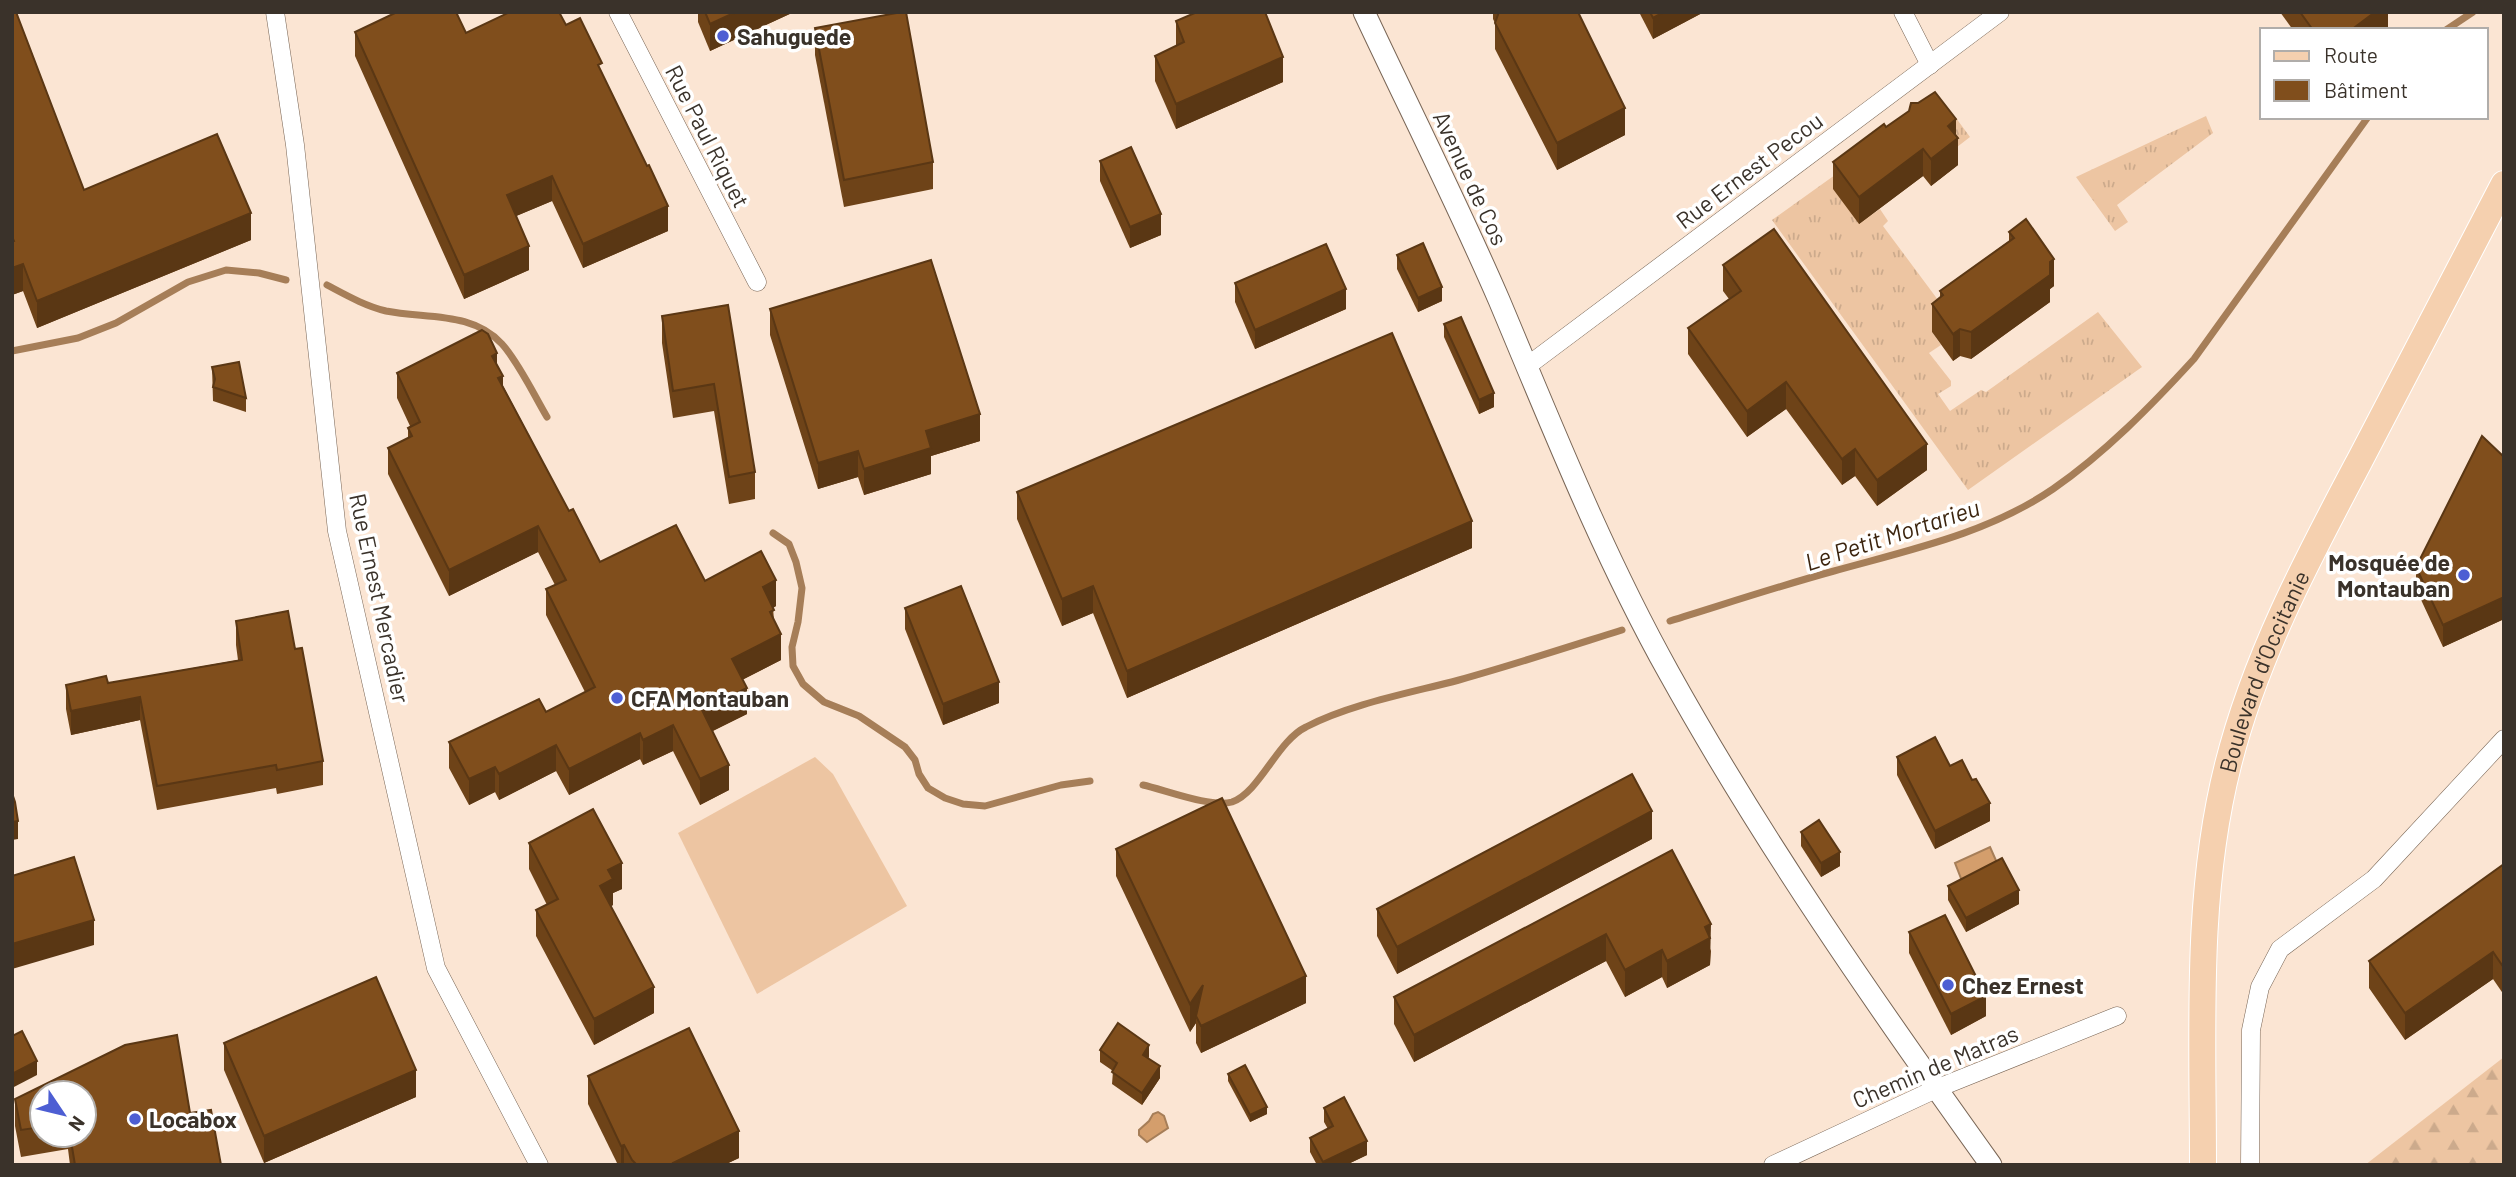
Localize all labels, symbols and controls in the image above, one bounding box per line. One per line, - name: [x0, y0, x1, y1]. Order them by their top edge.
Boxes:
- place label: Sahuguede: [737, 22, 851, 50]
- marker: Sahuguede: [715, 28, 731, 44]
- legend: [2260, 28, 2488, 119]
- text: Route: [2324, 42, 2378, 67]
- street label: Rue Paul Riquet: [660, 60, 756, 212]
- text: Bâtiment: [2324, 77, 2408, 102]
- street label: Rue Ernest Pecou: [1670, 106, 1828, 234]
- street label: Avenue de Cos: [1428, 107, 1514, 249]
- street label: Rue Ernest Mercadier: [344, 491, 416, 706]
- water label: Le Petit Mortarieu: [1801, 492, 1983, 576]
- place label: Mosquée de Montauban: [2328, 548, 2450, 602]
- street label: Boulevard d'Occitanie: [2213, 566, 2315, 776]
- marker: Mosquée de Montauban: [2456, 567, 2472, 583]
- place label: CFA Montauban: [631, 684, 789, 712]
- marker: CFA Montauban: [609, 690, 625, 706]
- place label: Chez Ernest: [1962, 971, 2084, 999]
- marker: Chez Ernest: [1940, 977, 1956, 993]
- street label: Chemin de Matras: [1848, 1018, 2022, 1114]
- north arrow: [28, 1079, 98, 1149]
- place label: Locabox: [149, 1105, 237, 1133]
- marker: Locabox: [127, 1111, 143, 1127]
- text: N: [64, 1112, 90, 1136]

